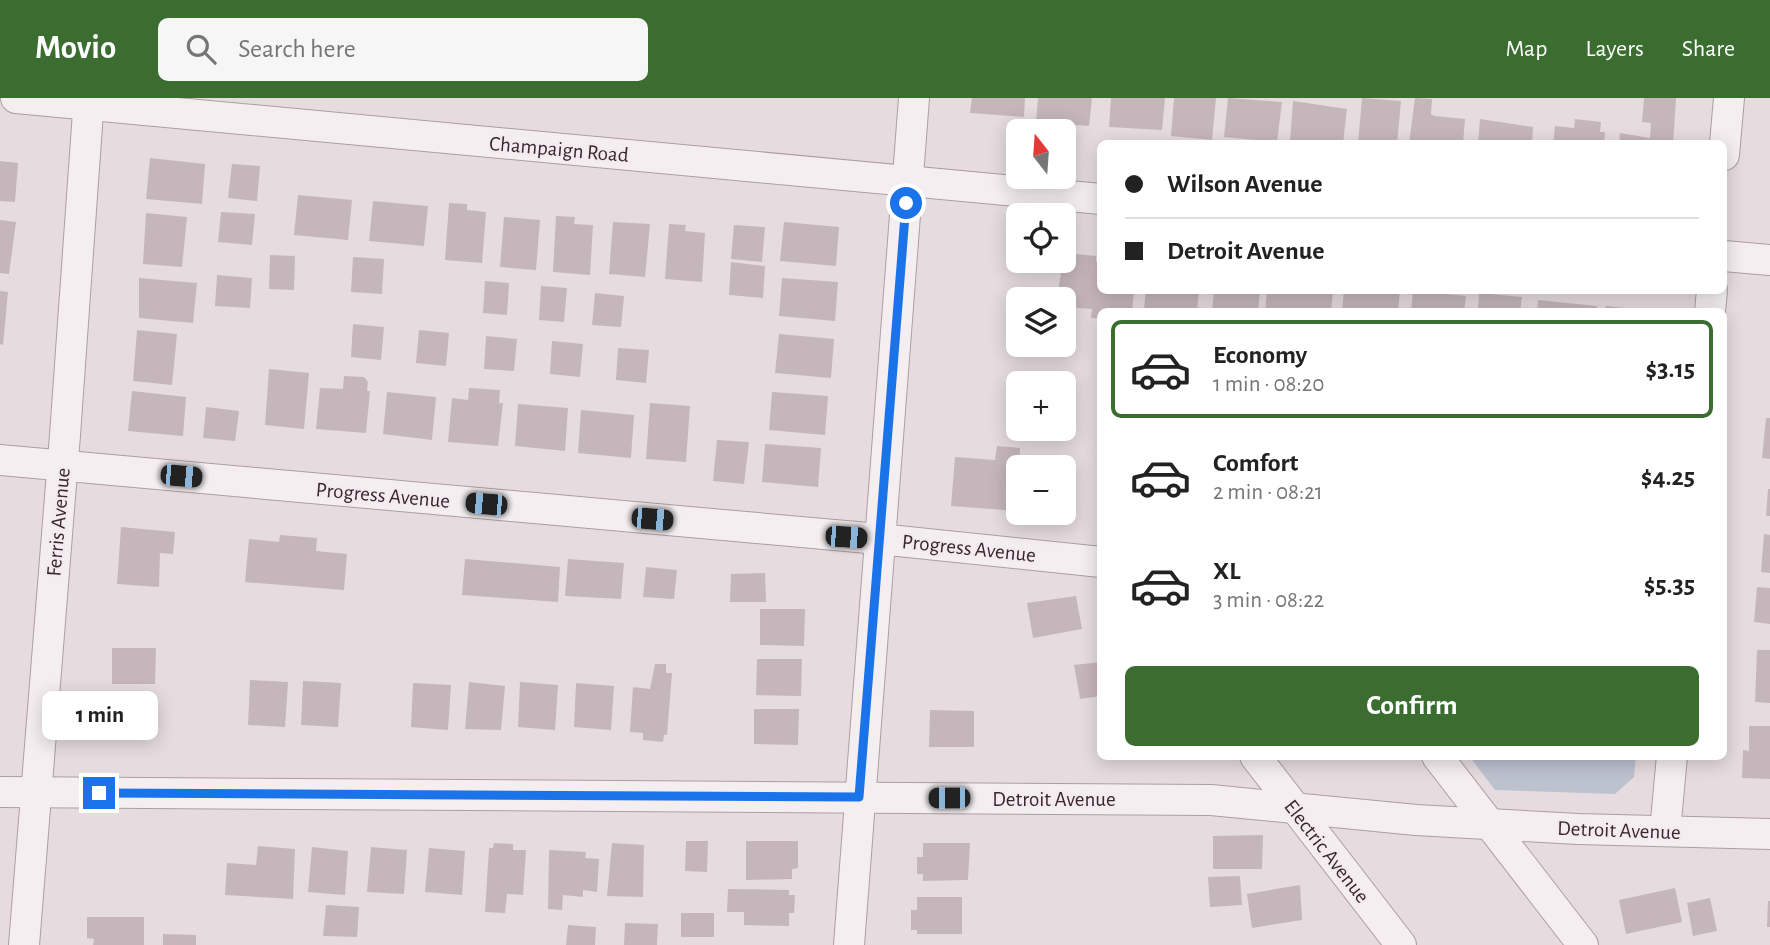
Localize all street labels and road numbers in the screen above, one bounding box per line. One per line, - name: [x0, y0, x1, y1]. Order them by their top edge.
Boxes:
- street label: Champaign Road: [488, 133, 630, 166]
- street label: Ferris Avenue: [43, 467, 74, 577]
- street label: Progress Avenue: [315, 479, 451, 512]
- street label: Progress Avenue: [901, 531, 1037, 566]
- street label: Detroit Avenue: [992, 789, 1116, 810]
- street label: Electric Avenue: [1280, 796, 1373, 907]
- street label: Detroit Avenue: [1557, 818, 1681, 843]

